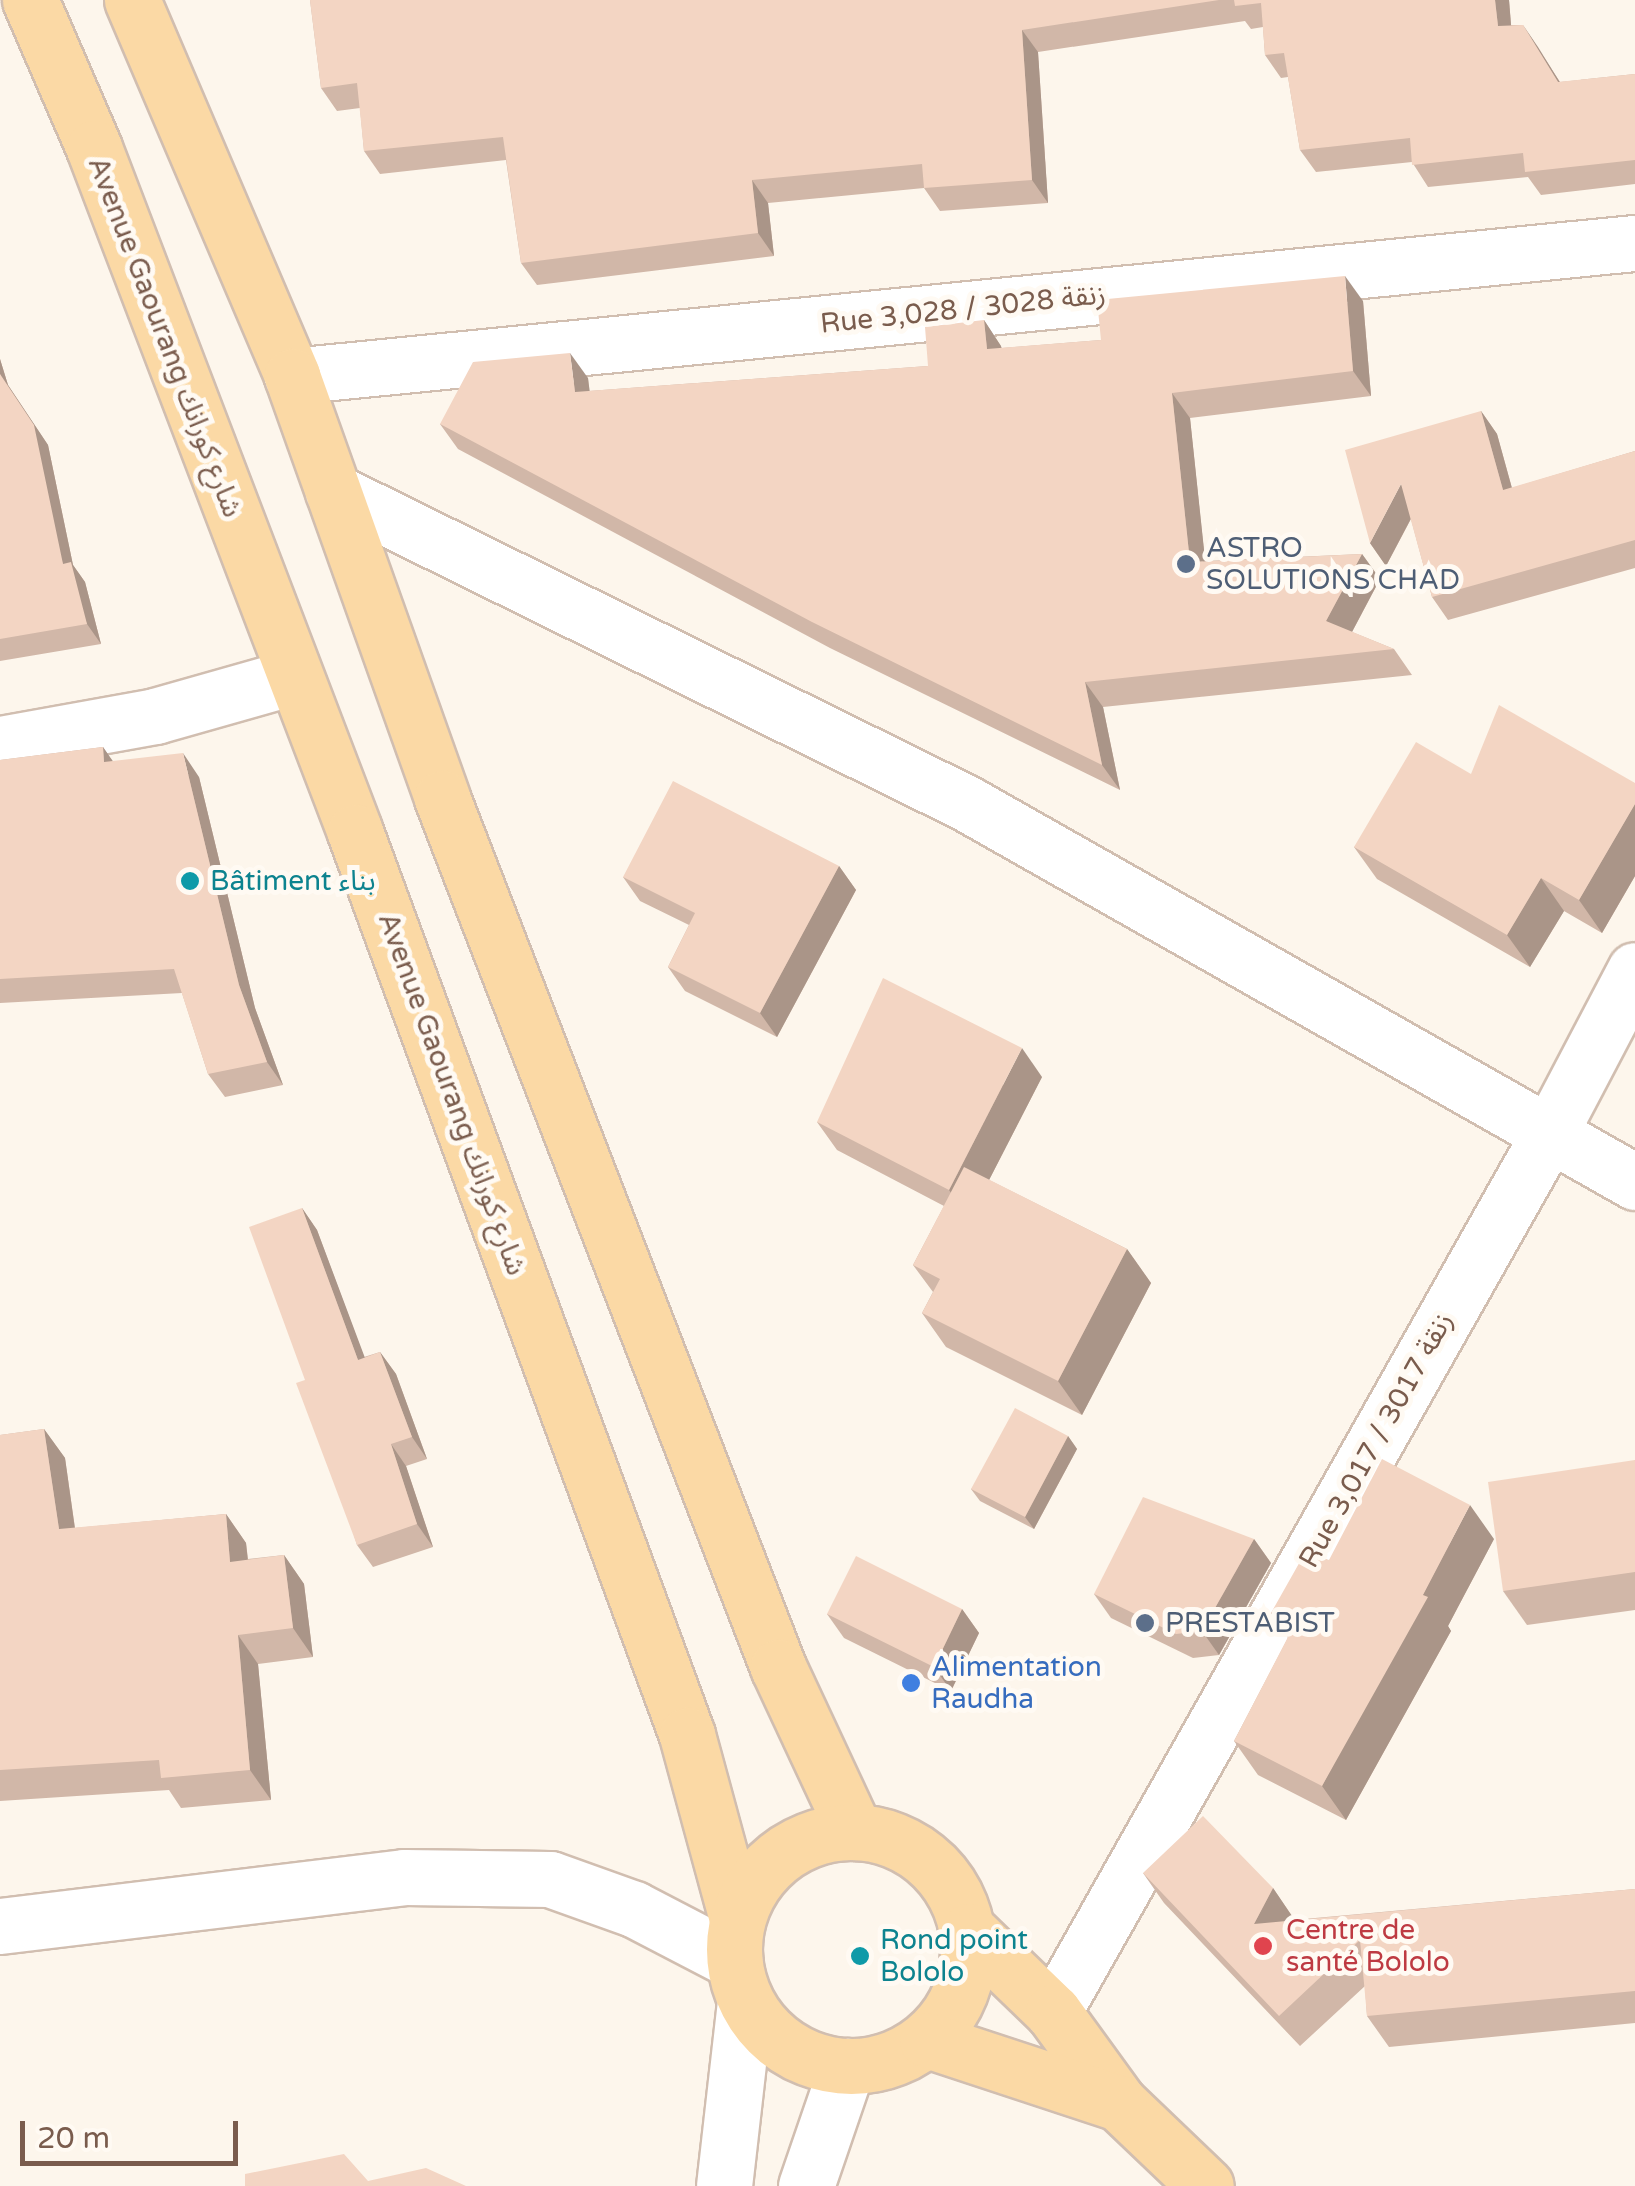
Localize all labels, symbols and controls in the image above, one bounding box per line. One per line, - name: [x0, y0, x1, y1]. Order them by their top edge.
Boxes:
- street label: Avenue Gaourang شارع كورانك: [81, 152, 249, 522]
- street label: Rue 3,028 / زنقة 3028: [819, 277, 1107, 341]
- place label: ASTRO SOLUTIONS CHAD: [1206, 531, 1460, 597]
- marker: ASTRO SOLUTIONS CHAD: [1175, 553, 1197, 575]
- place label: Bâtiment بناء: [210, 864, 376, 898]
- marker: Bâtiment بناء: [179, 870, 201, 892]
- street label: Avenue Gaourang شارع كورانك: [371, 908, 533, 1280]
- street label: Rue 3,017 / زنقة 3017: [1292, 1306, 1460, 1574]
- place label: PRESTABIST: [1165, 1606, 1335, 1640]
- marker: PRESTABIST: [1134, 1612, 1156, 1634]
- place label: Alimentation Raudha: [931, 1650, 1102, 1716]
- marker: Alimentation Raudha: [900, 1672, 922, 1694]
- place label: Centre de santé Bololo: [1286, 1913, 1450, 1979]
- place label: Rond point Bololo: [880, 1923, 1028, 1989]
- marker: Centre de santé Bololo: [1250, 1933, 1276, 1959]
- marker: Rond point Bololo: [849, 1945, 871, 1967]
- scale bar: [25, 2101, 242, 2163]
- text: 20 m: [37, 2120, 110, 2157]

